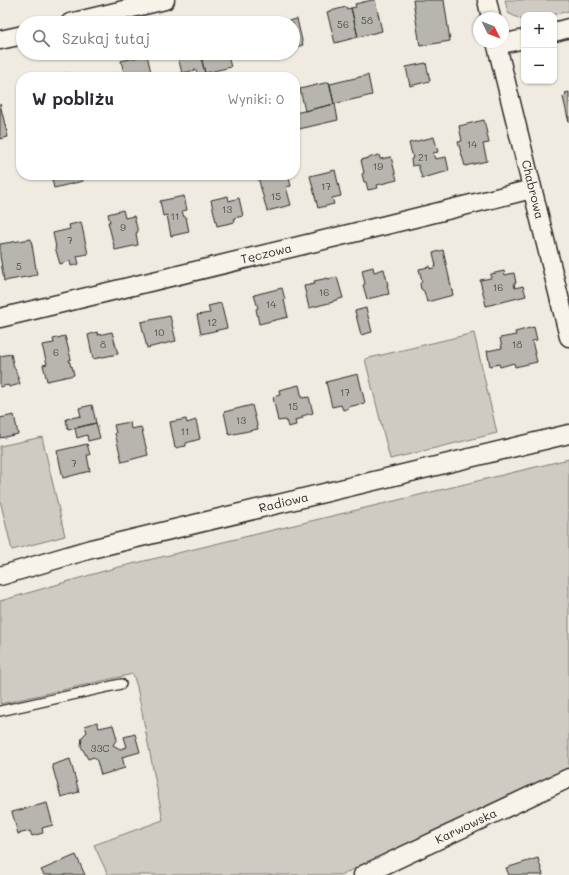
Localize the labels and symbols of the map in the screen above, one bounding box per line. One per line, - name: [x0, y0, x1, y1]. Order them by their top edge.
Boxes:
- north arrow: [473, 12, 509, 48]
- house number: 58: [361, 13, 373, 27]
- house number: 56: [337, 17, 349, 31]
- house number: 14: [467, 137, 477, 151]
- house number: 21: [418, 150, 428, 164]
- street label: Chabrowa: [518, 158, 549, 221]
- house number: 19: [373, 159, 383, 173]
- house number: 17: [321, 179, 331, 193]
- house number: 15: [271, 189, 281, 203]
- house number: 13: [222, 202, 232, 216]
- house number: 11: [171, 209, 179, 223]
- house number: 9: [120, 220, 126, 234]
- house number: 7: [67, 233, 73, 247]
- street label: Tęczowa: [239, 239, 293, 267]
- house number: 5: [16, 259, 22, 273]
- house number: 16: [493, 280, 503, 294]
- house number: 16: [319, 285, 329, 299]
- house number: 14: [266, 297, 276, 311]
- house number: 12: [207, 315, 217, 329]
- house number: 10: [154, 325, 164, 339]
- house number: 8: [100, 337, 106, 351]
- house number: 18: [512, 337, 522, 351]
- house number: 6: [53, 345, 59, 359]
- house number: 17: [340, 385, 350, 399]
- house number: 15: [288, 399, 298, 413]
- house number: 13: [236, 413, 246, 427]
- house number: 11: [181, 424, 189, 438]
- house number: 7: [71, 456, 77, 470]
- street label: Radiowa: [257, 488, 310, 515]
- house number: 33C: [91, 741, 109, 755]
- street label: Karwowska: [432, 804, 499, 847]

